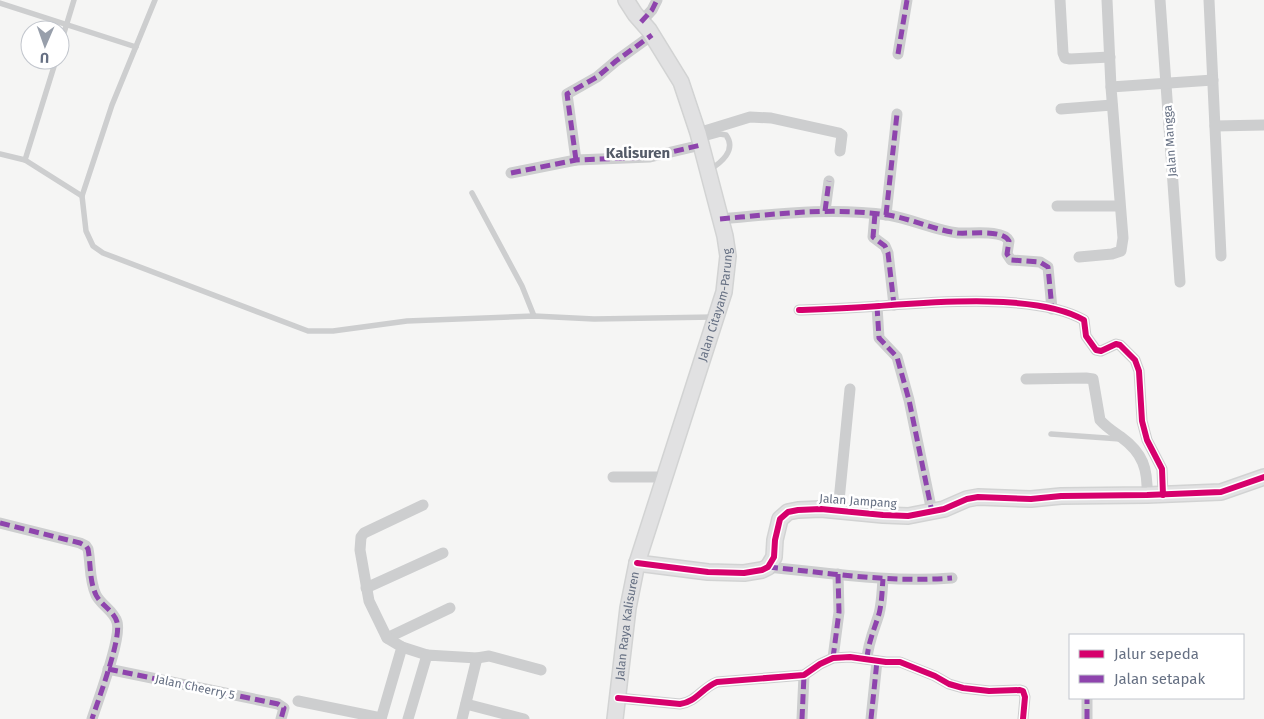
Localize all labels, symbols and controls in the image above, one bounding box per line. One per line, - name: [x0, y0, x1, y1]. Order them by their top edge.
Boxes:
- north arrow: [20, 20, 70, 70]
- text: U: [40, 49, 49, 66]
- street label: Jalan Mangga: [1161, 105, 1179, 177]
- district label: Kalisuren: [606, 144, 670, 162]
- street label: Jalan Citayam-Parung: [695, 247, 735, 363]
- street label: Jalan Jampang: [819, 491, 898, 511]
- street label: Jalan Raya Kalisuren: [613, 570, 642, 681]
- legend: [1069, 634, 1244, 699]
- text: Jalur sepeda: [1114, 645, 1199, 663]
- text: Jalan setapak: [1114, 670, 1205, 688]
- street label: Jalan Cheerry 5: [154, 672, 236, 702]

